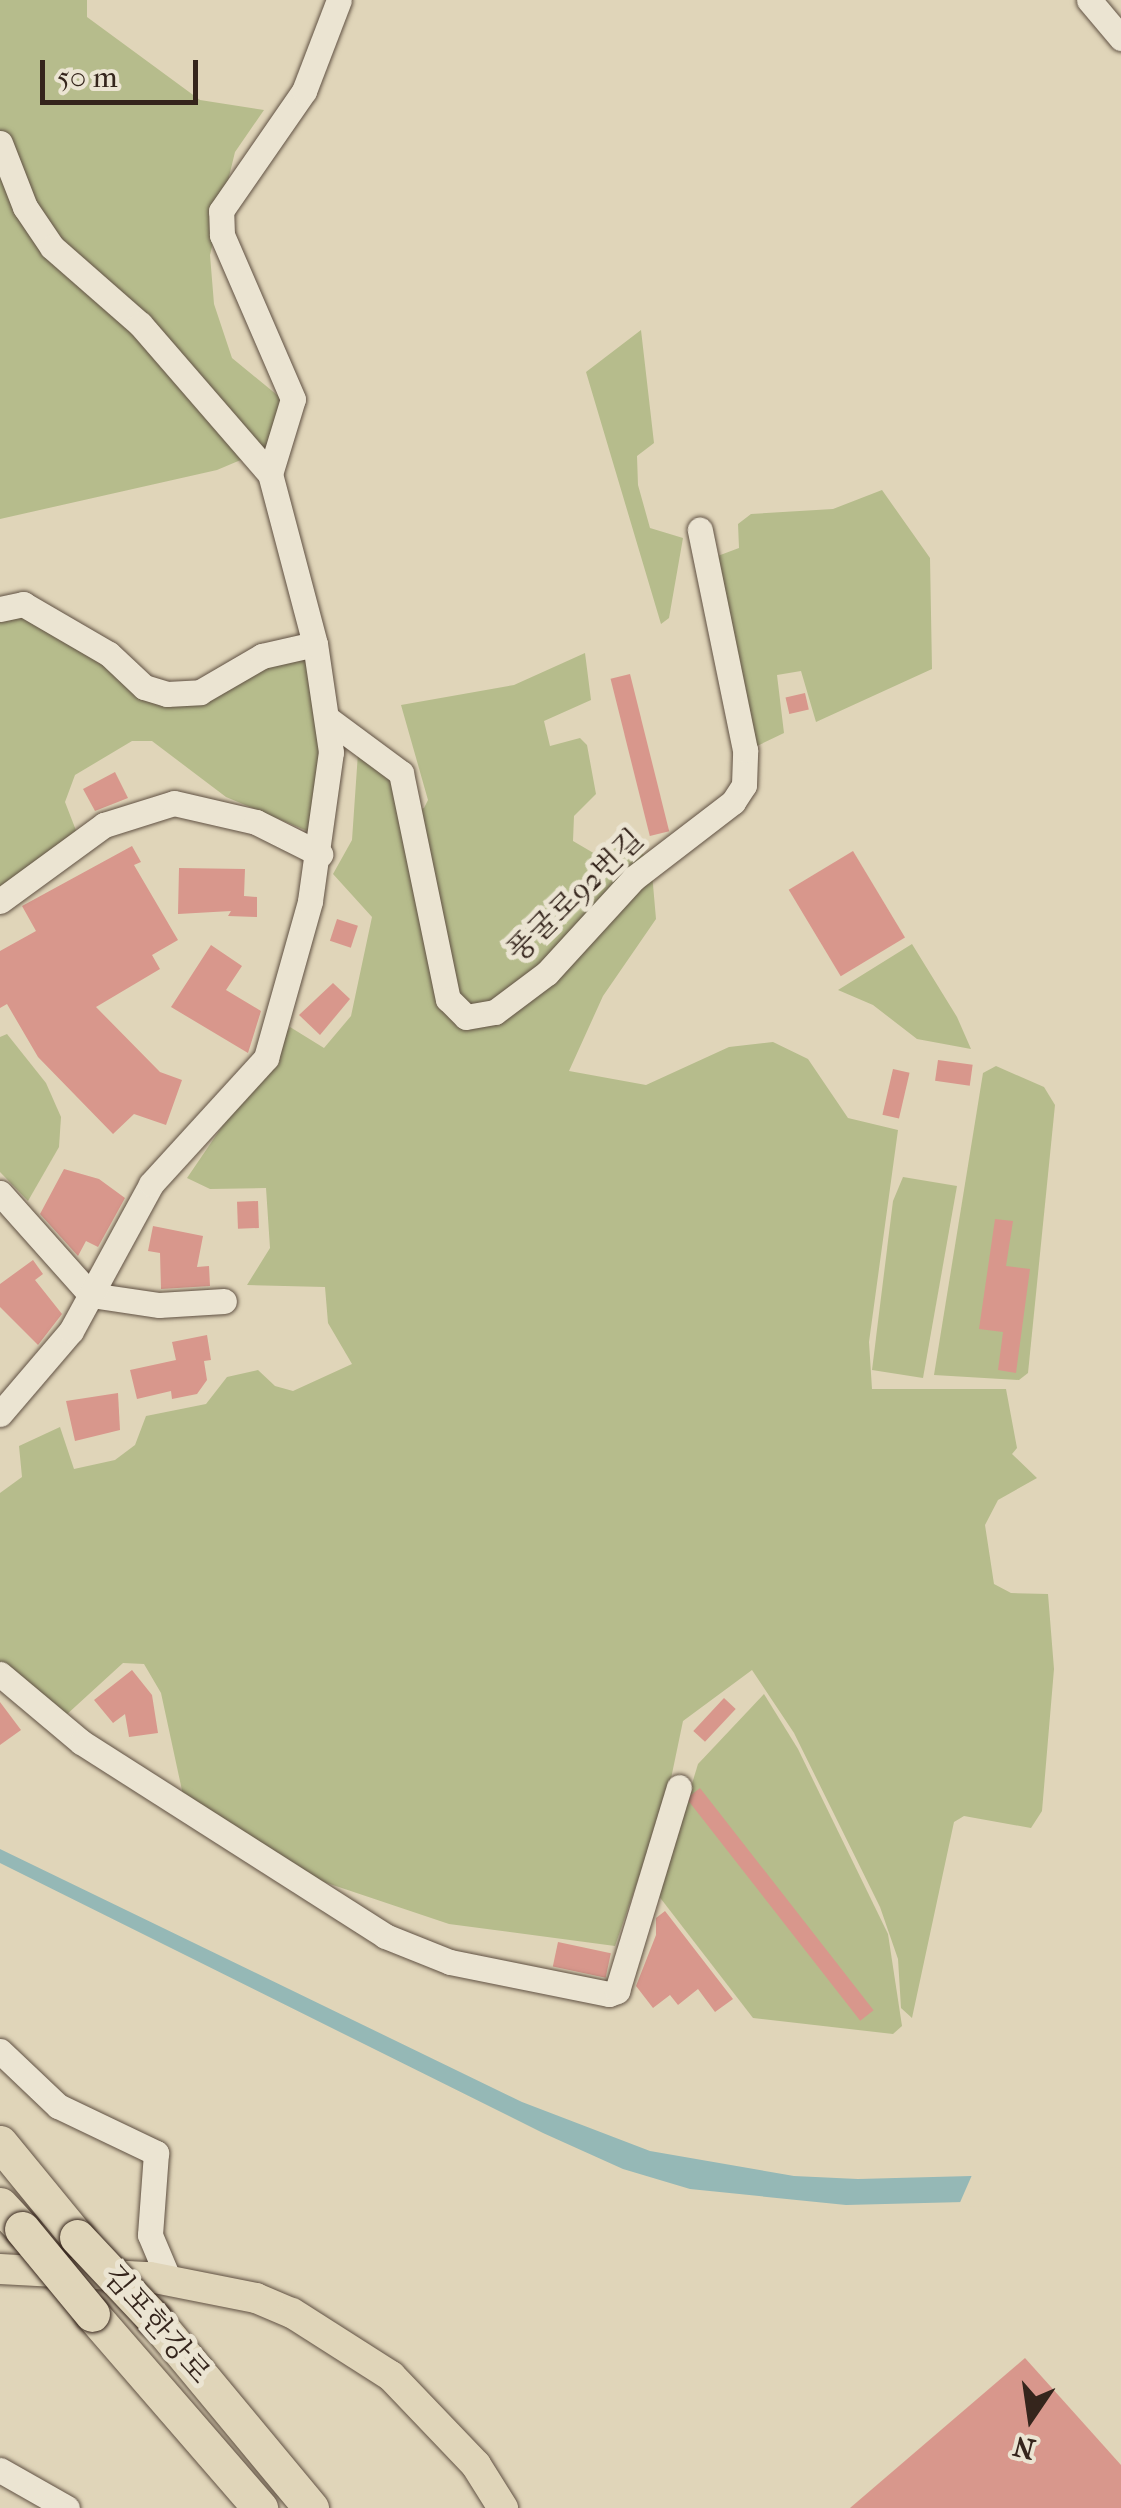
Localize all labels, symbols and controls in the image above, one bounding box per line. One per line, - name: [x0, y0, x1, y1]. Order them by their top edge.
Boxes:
- scale bar: [45, 40, 202, 102]
- text: 50 m: [57, 60, 118, 95]
- street label: 풍굴로92번길: [500, 822, 652, 970]
- street label: 김포한강로: [95, 2259, 217, 2391]
- north arrow: [981, 2368, 1081, 2468]
- text: N: [1010, 2429, 1038, 2466]

